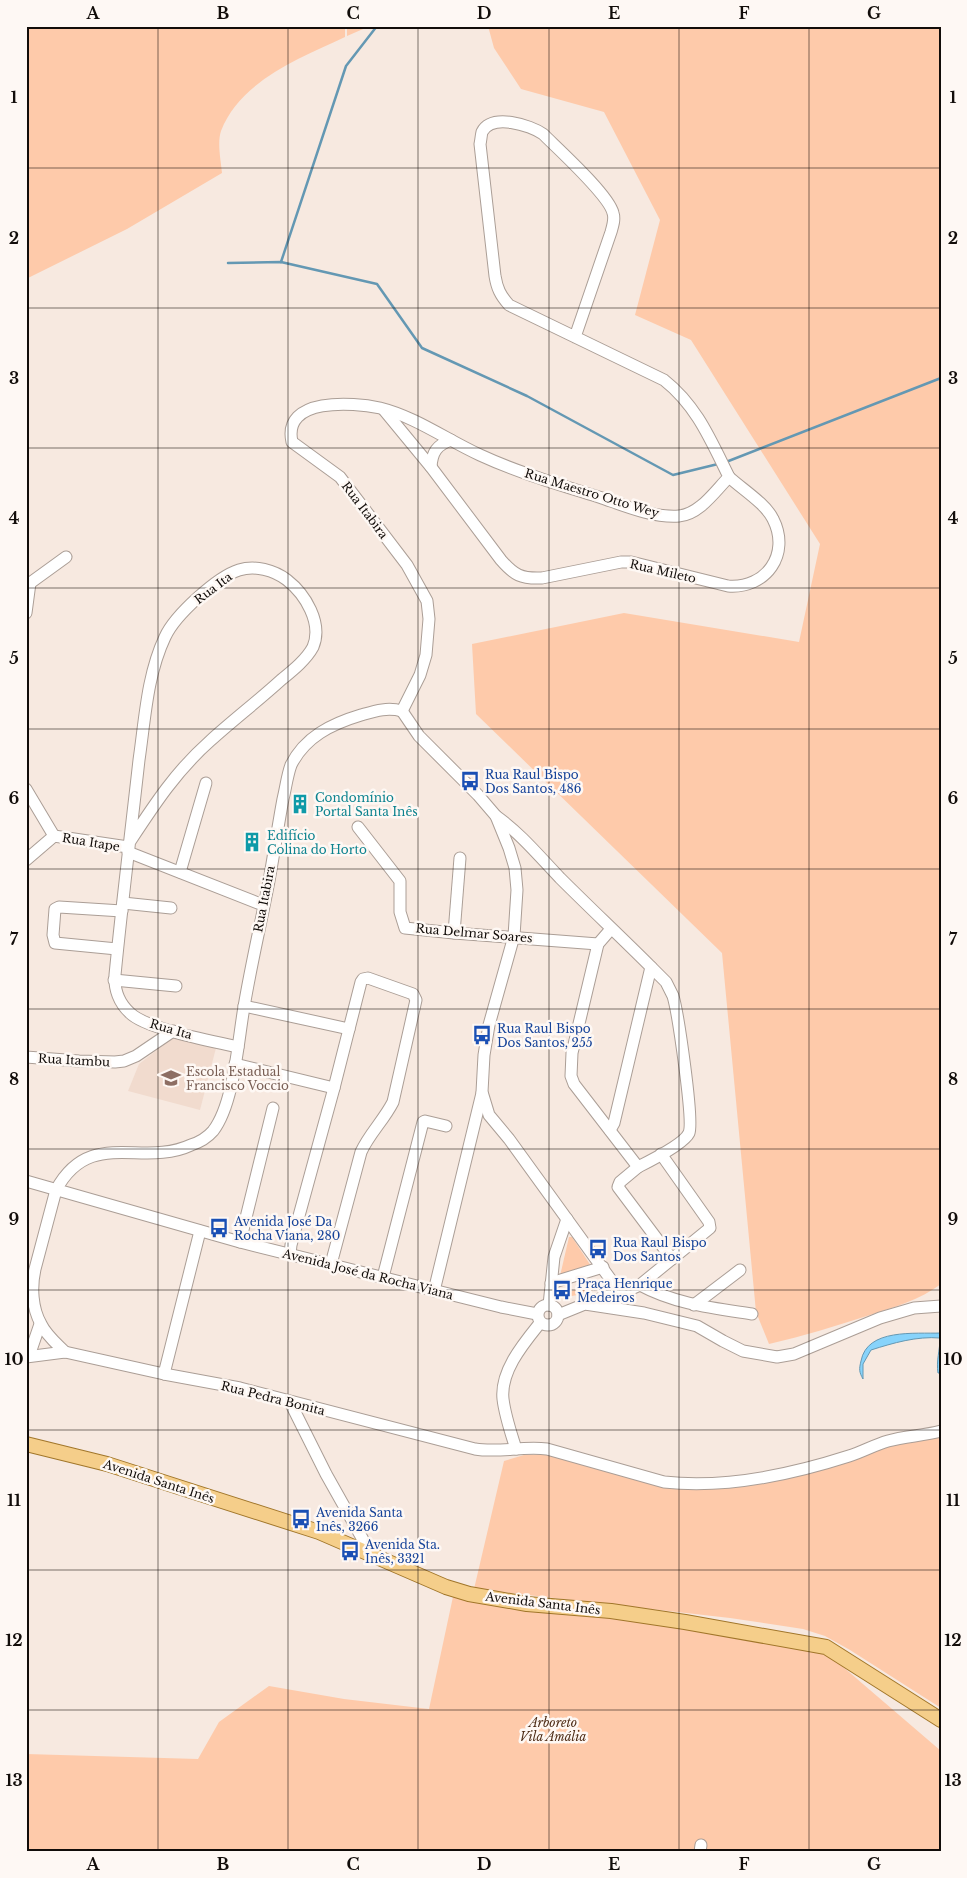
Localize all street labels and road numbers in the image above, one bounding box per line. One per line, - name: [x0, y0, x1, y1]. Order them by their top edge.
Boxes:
- street label: Rua Maestro Otto Wey: [523, 465, 661, 521]
- street label: Rua Itabira: [339, 478, 392, 542]
- street label: Rua Mileto: [628, 556, 698, 586]
- street label: Rua Ita: [191, 569, 235, 607]
- street label: Rua Itape: [61, 830, 121, 854]
- street label: Rua Itabira: [250, 864, 278, 934]
- street label: Rua Delmar Soares: [415, 920, 533, 946]
- street label: Rua Ita: [148, 1016, 194, 1042]
- street label: Rua Itambu: [38, 1051, 110, 1069]
- street label: Avenida José da Rocha Viana: [280, 1245, 455, 1303]
- street label: Rua Pedra Bonita: [219, 1378, 327, 1418]
- street label: Avenida Santa Inês: [101, 1456, 216, 1506]
- street label: Avenida Santa Inês: [484, 1588, 601, 1617]

